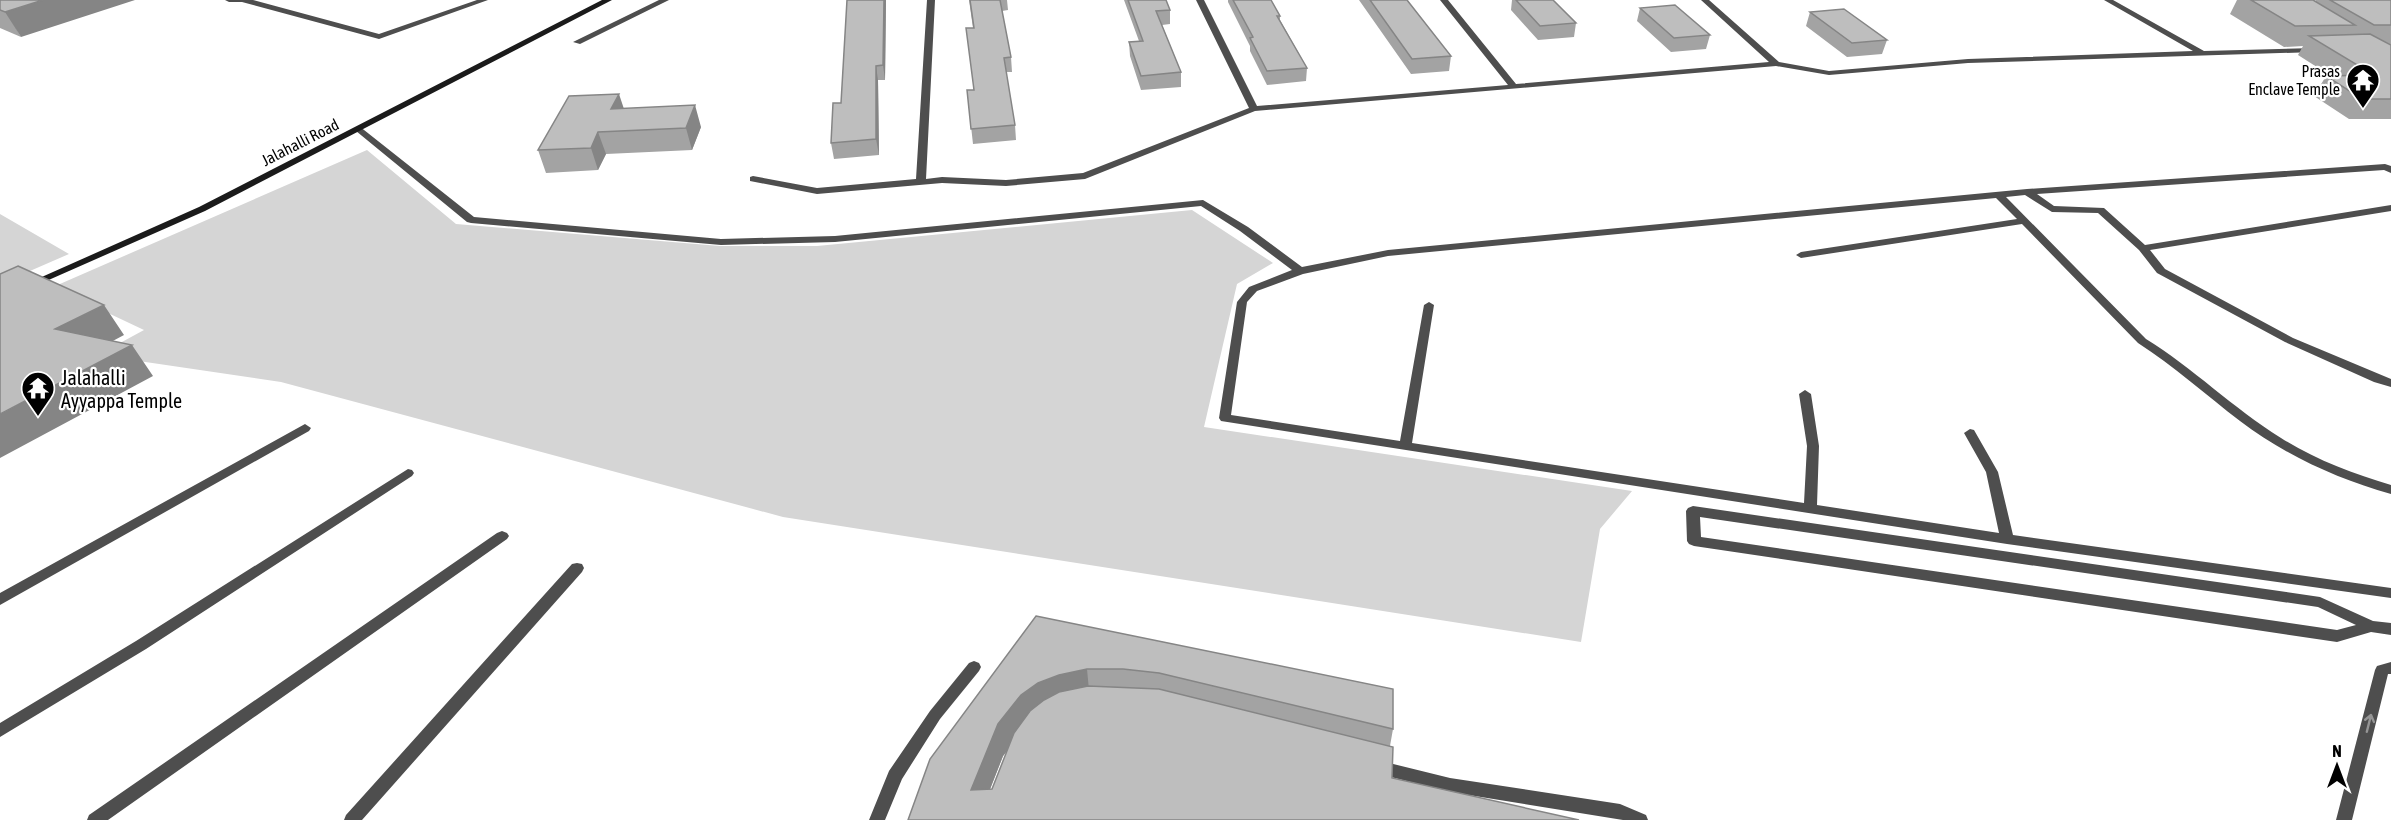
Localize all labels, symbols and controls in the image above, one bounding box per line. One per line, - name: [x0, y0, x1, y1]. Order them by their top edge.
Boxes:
- place label: Prasas Enclave Temple: [2248, 62, 2340, 99]
- temple icon: Prasas Enclave Temple: [2345, 62, 2381, 109]
- street label: Jalahalli Road: [258, 115, 342, 169]
- place label: Jalahalli Ayyappa Temple: [61, 366, 182, 412]
- temple icon: Jalahalli Ayyappa Temple: [20, 370, 56, 417]
- one-way arrow: [2363, 713, 2375, 732]
- north arrow: [2307, 736, 2367, 796]
- text: N: [2332, 742, 2342, 760]

